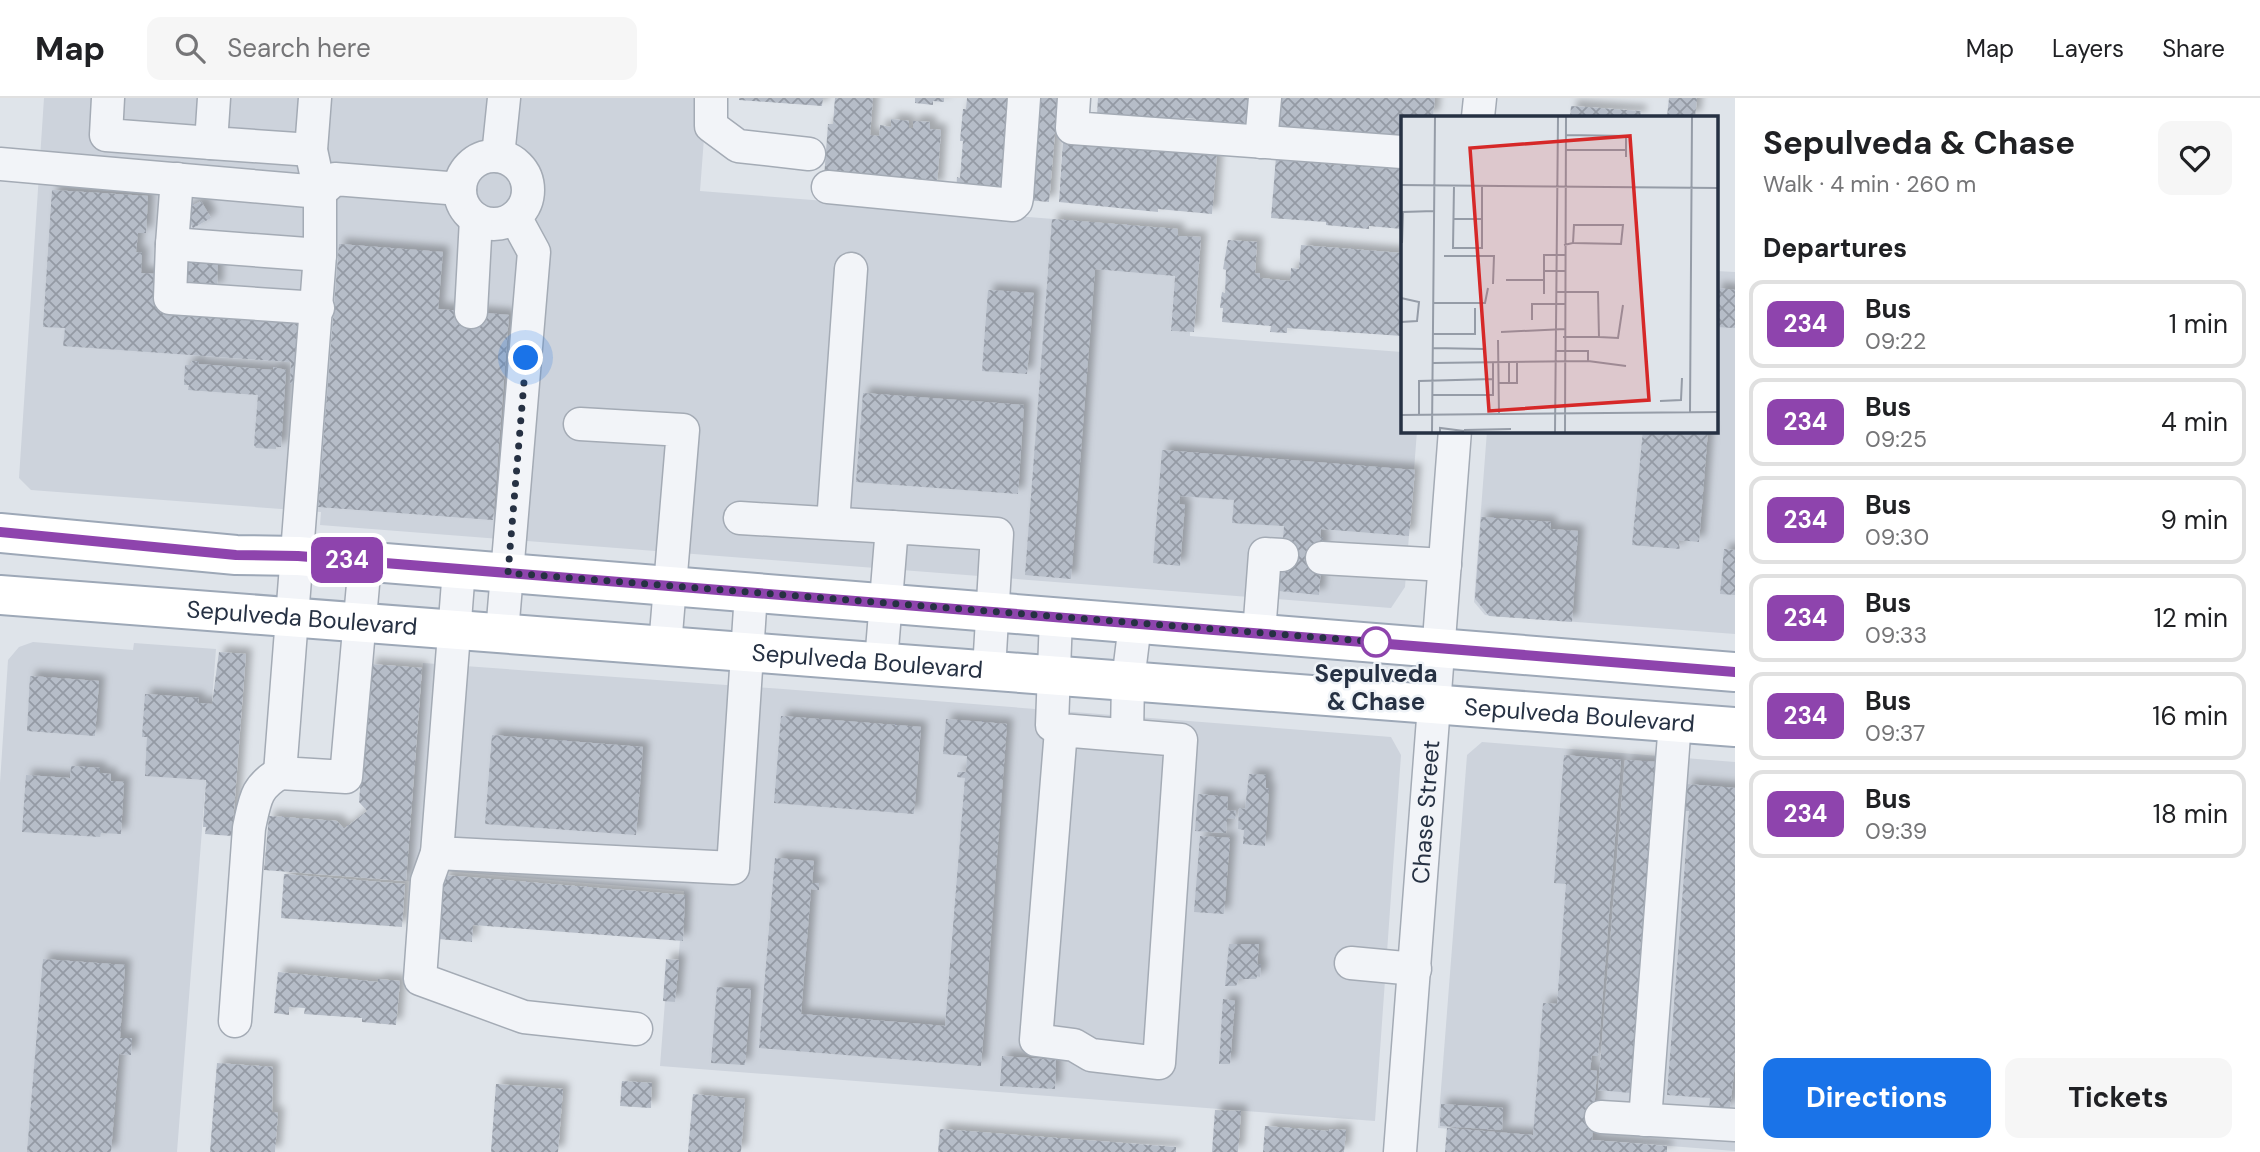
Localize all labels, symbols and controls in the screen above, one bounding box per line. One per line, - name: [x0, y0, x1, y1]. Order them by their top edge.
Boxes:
- search box: [147, 17, 637, 80]
- text: Map: [35, 27, 105, 70]
- icon: search: [171, 29, 209, 67]
- text: Search here: [227, 31, 371, 65]
- text: Map: [1966, 33, 2014, 64]
- text: Layers: [2052, 33, 2124, 64]
- text: Share: [2162, 33, 2225, 64]
- inset map: [1401, 116, 1717, 432]
- text: Sepulveda & Chase: [1763, 121, 2075, 164]
- button: heart: [2158, 121, 2232, 195]
- text: Walk · 4 min · 260 m: [1763, 169, 1976, 199]
- text: Departures: [1763, 231, 1907, 265]
- text: Bus: [1865, 292, 1911, 326]
- text: 1 min: [2169, 307, 2228, 341]
- text: 234: [1784, 308, 1827, 339]
- text: 09:22: [1865, 326, 1926, 356]
- your location: [508, 340, 543, 375]
- text: Bus: [1865, 390, 1911, 424]
- text: 4 min: [2161, 405, 2228, 439]
- text: 234: [1784, 406, 1827, 437]
- text: 09:25: [1865, 424, 1927, 454]
- text: Bus: [1865, 488, 1911, 522]
- text: 9 min: [2160, 503, 2228, 537]
- text: 234: [1784, 504, 1827, 535]
- text: 09:30: [1865, 522, 1929, 552]
- line badge: 234: [307, 537, 387, 583]
- text: 234: [325, 544, 369, 575]
- text: Bus: [1865, 586, 1911, 620]
- street label: Sepulveda Boulevard: [185, 593, 419, 642]
- text: 12 min: [2154, 601, 2228, 635]
- text: 234: [1784, 602, 1827, 633]
- text: 09:33: [1865, 620, 1927, 650]
- marker: Sepulveda & Chase: [1361, 627, 1391, 657]
- street label: Sepulveda Boulevard: [751, 637, 984, 685]
- place label: Sepulveda & Chase: [1314, 658, 1438, 717]
- text: Bus: [1865, 684, 1911, 718]
- street label: Sepulveda Boulevard: [1463, 691, 1696, 739]
- text: 16 min: [2152, 699, 2228, 733]
- text: 234: [1784, 700, 1827, 731]
- text: 09:37: [1865, 718, 1925, 748]
- street label: Chase Street: [1404, 739, 1446, 885]
- text: Bus: [1865, 782, 1911, 816]
- text: 18 min: [2153, 797, 2228, 831]
- text: 234: [1784, 798, 1827, 829]
- text: 09:39: [1865, 816, 1927, 846]
- button: Directions: [1763, 1058, 1991, 1138]
- button: Tickets: [2005, 1058, 2232, 1138]

